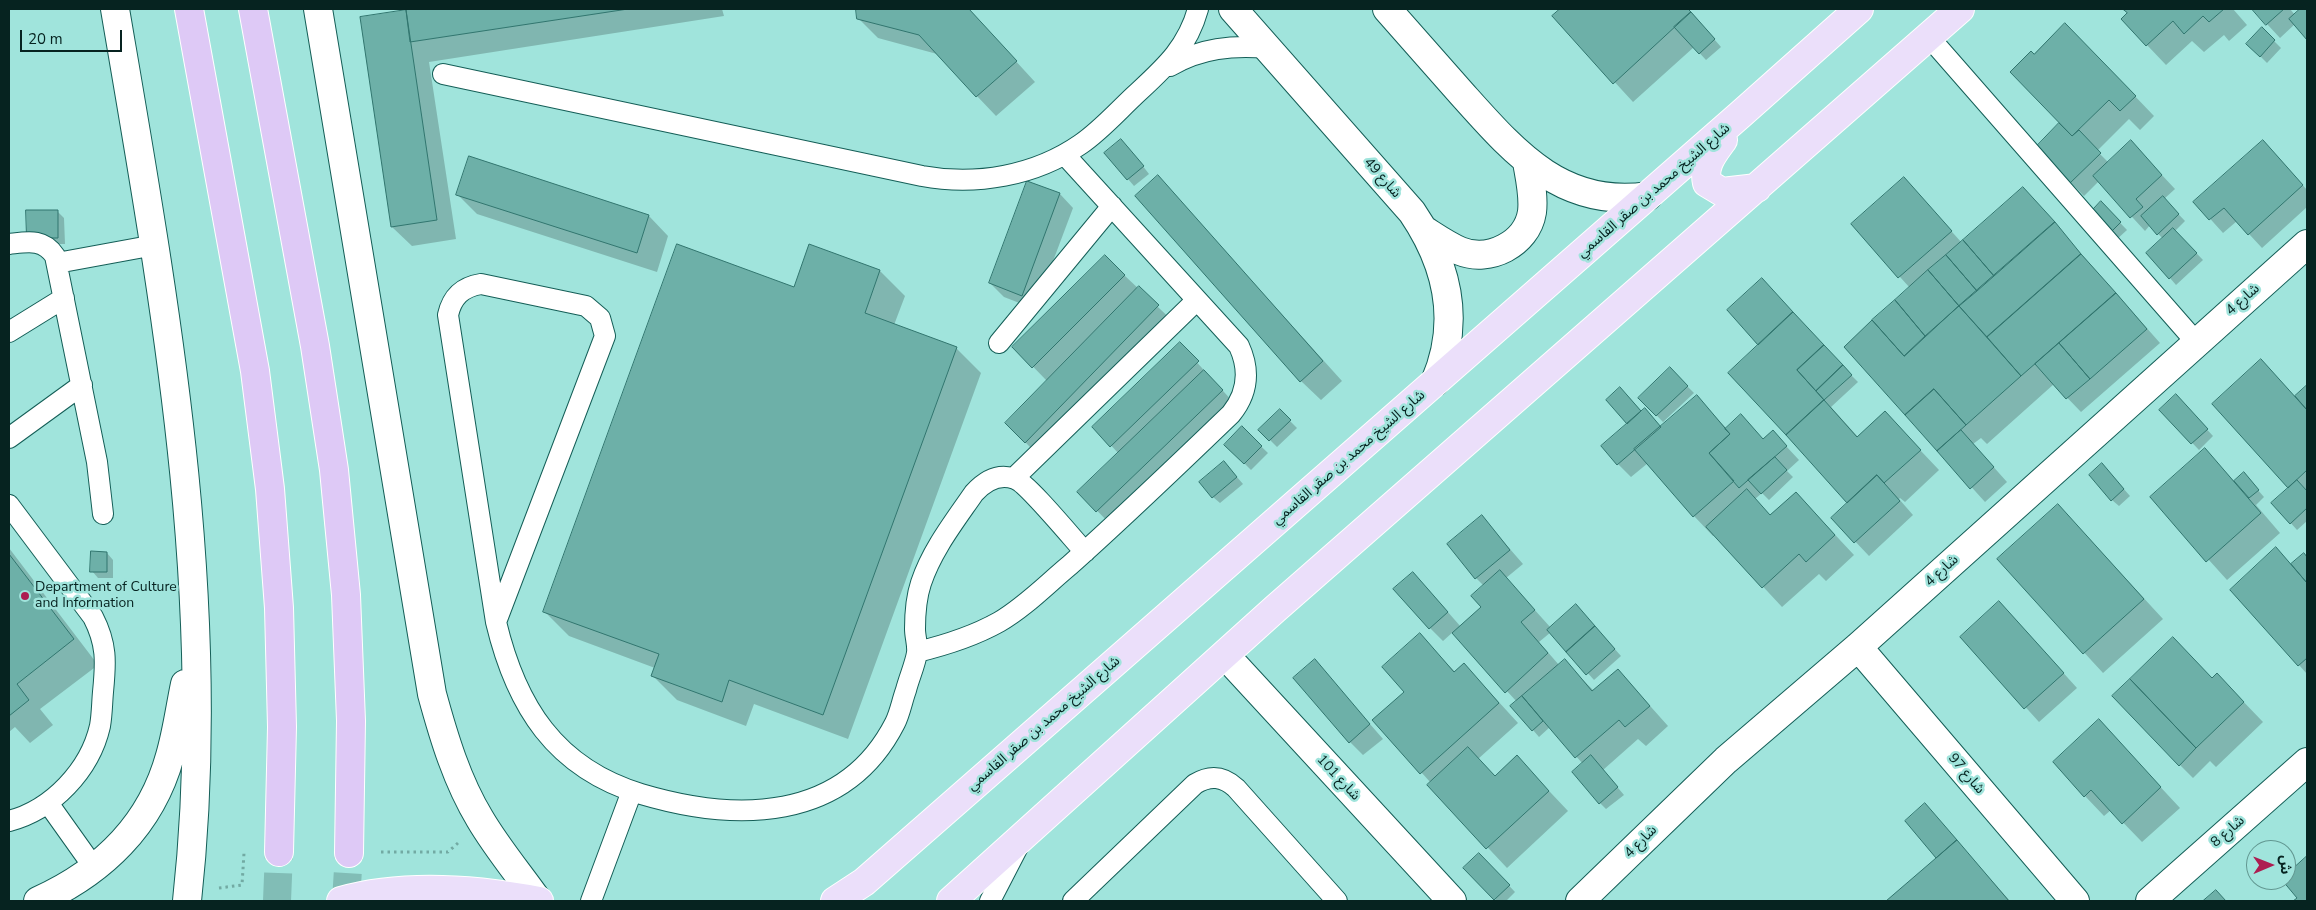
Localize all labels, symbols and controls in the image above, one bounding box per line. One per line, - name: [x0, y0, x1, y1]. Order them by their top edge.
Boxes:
- scale bar: [22, 20, 125, 52]
- text: 20 m: [28, 29, 63, 49]
- street label: شارع الشيخ محمد بن صقر القاسمي: [1574, 120, 1734, 262]
- street label: شارع 49: [1360, 154, 1404, 202]
- street label: شارع 4: [2223, 281, 2263, 319]
- street label: شارع الشيخ محمد بن صقر القاسمي: [1269, 387, 1429, 529]
- street label: شارع 4: [1922, 552, 1962, 590]
- place label: Department of Culture and Information: [35, 580, 177, 612]
- marker: Department of Culture and Information: [19, 590, 31, 602]
- street label: شارع الشيخ محمد بن صقر القاسمي: [964, 653, 1124, 795]
- street label: شارع 97: [1944, 750, 1988, 798]
- street label: شارع 101: [1313, 752, 1363, 804]
- street label: شارع 8: [2208, 813, 2248, 851]
- street label: شارع 4: [1621, 822, 1661, 862]
- north arrow: [2246, 840, 2296, 890]
- text: ش: [2276, 855, 2295, 875]

